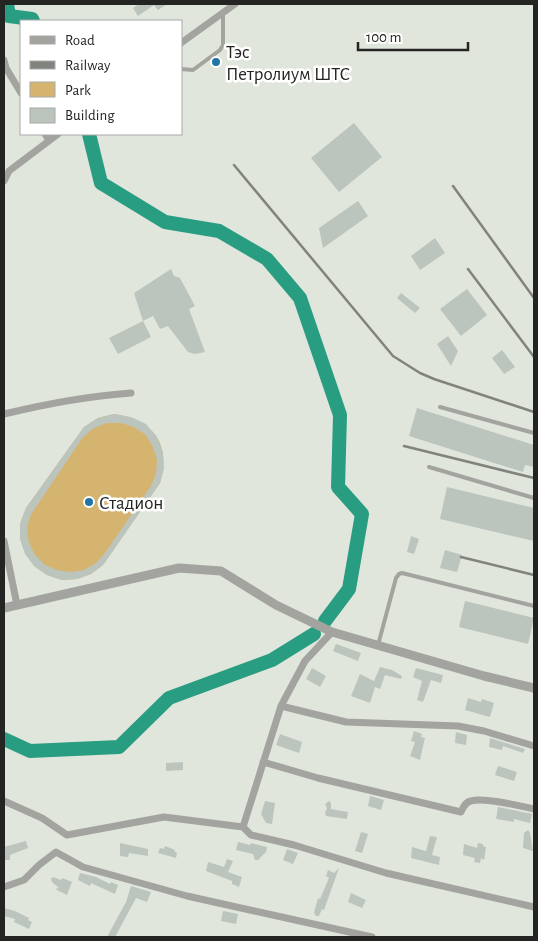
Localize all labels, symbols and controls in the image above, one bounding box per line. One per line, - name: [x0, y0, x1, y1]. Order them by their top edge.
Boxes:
- legend: [20, 20, 182, 135]
- scale bar: [358, 20, 468, 52]
- text: 100 m: [366, 30, 401, 45]
- text: Road: [65, 33, 95, 48]
- place label: Тэс Петролиум ШТС: [226, 43, 350, 84]
- marker: Тэс Петролиум ШТС: [210, 56, 222, 68]
- text: Railway: [65, 58, 111, 73]
- text: Park: [65, 83, 91, 98]
- text: Building: [65, 108, 115, 123]
- place label: Стадион: [99, 494, 163, 513]
- marker: Стадион: [83, 496, 95, 508]

